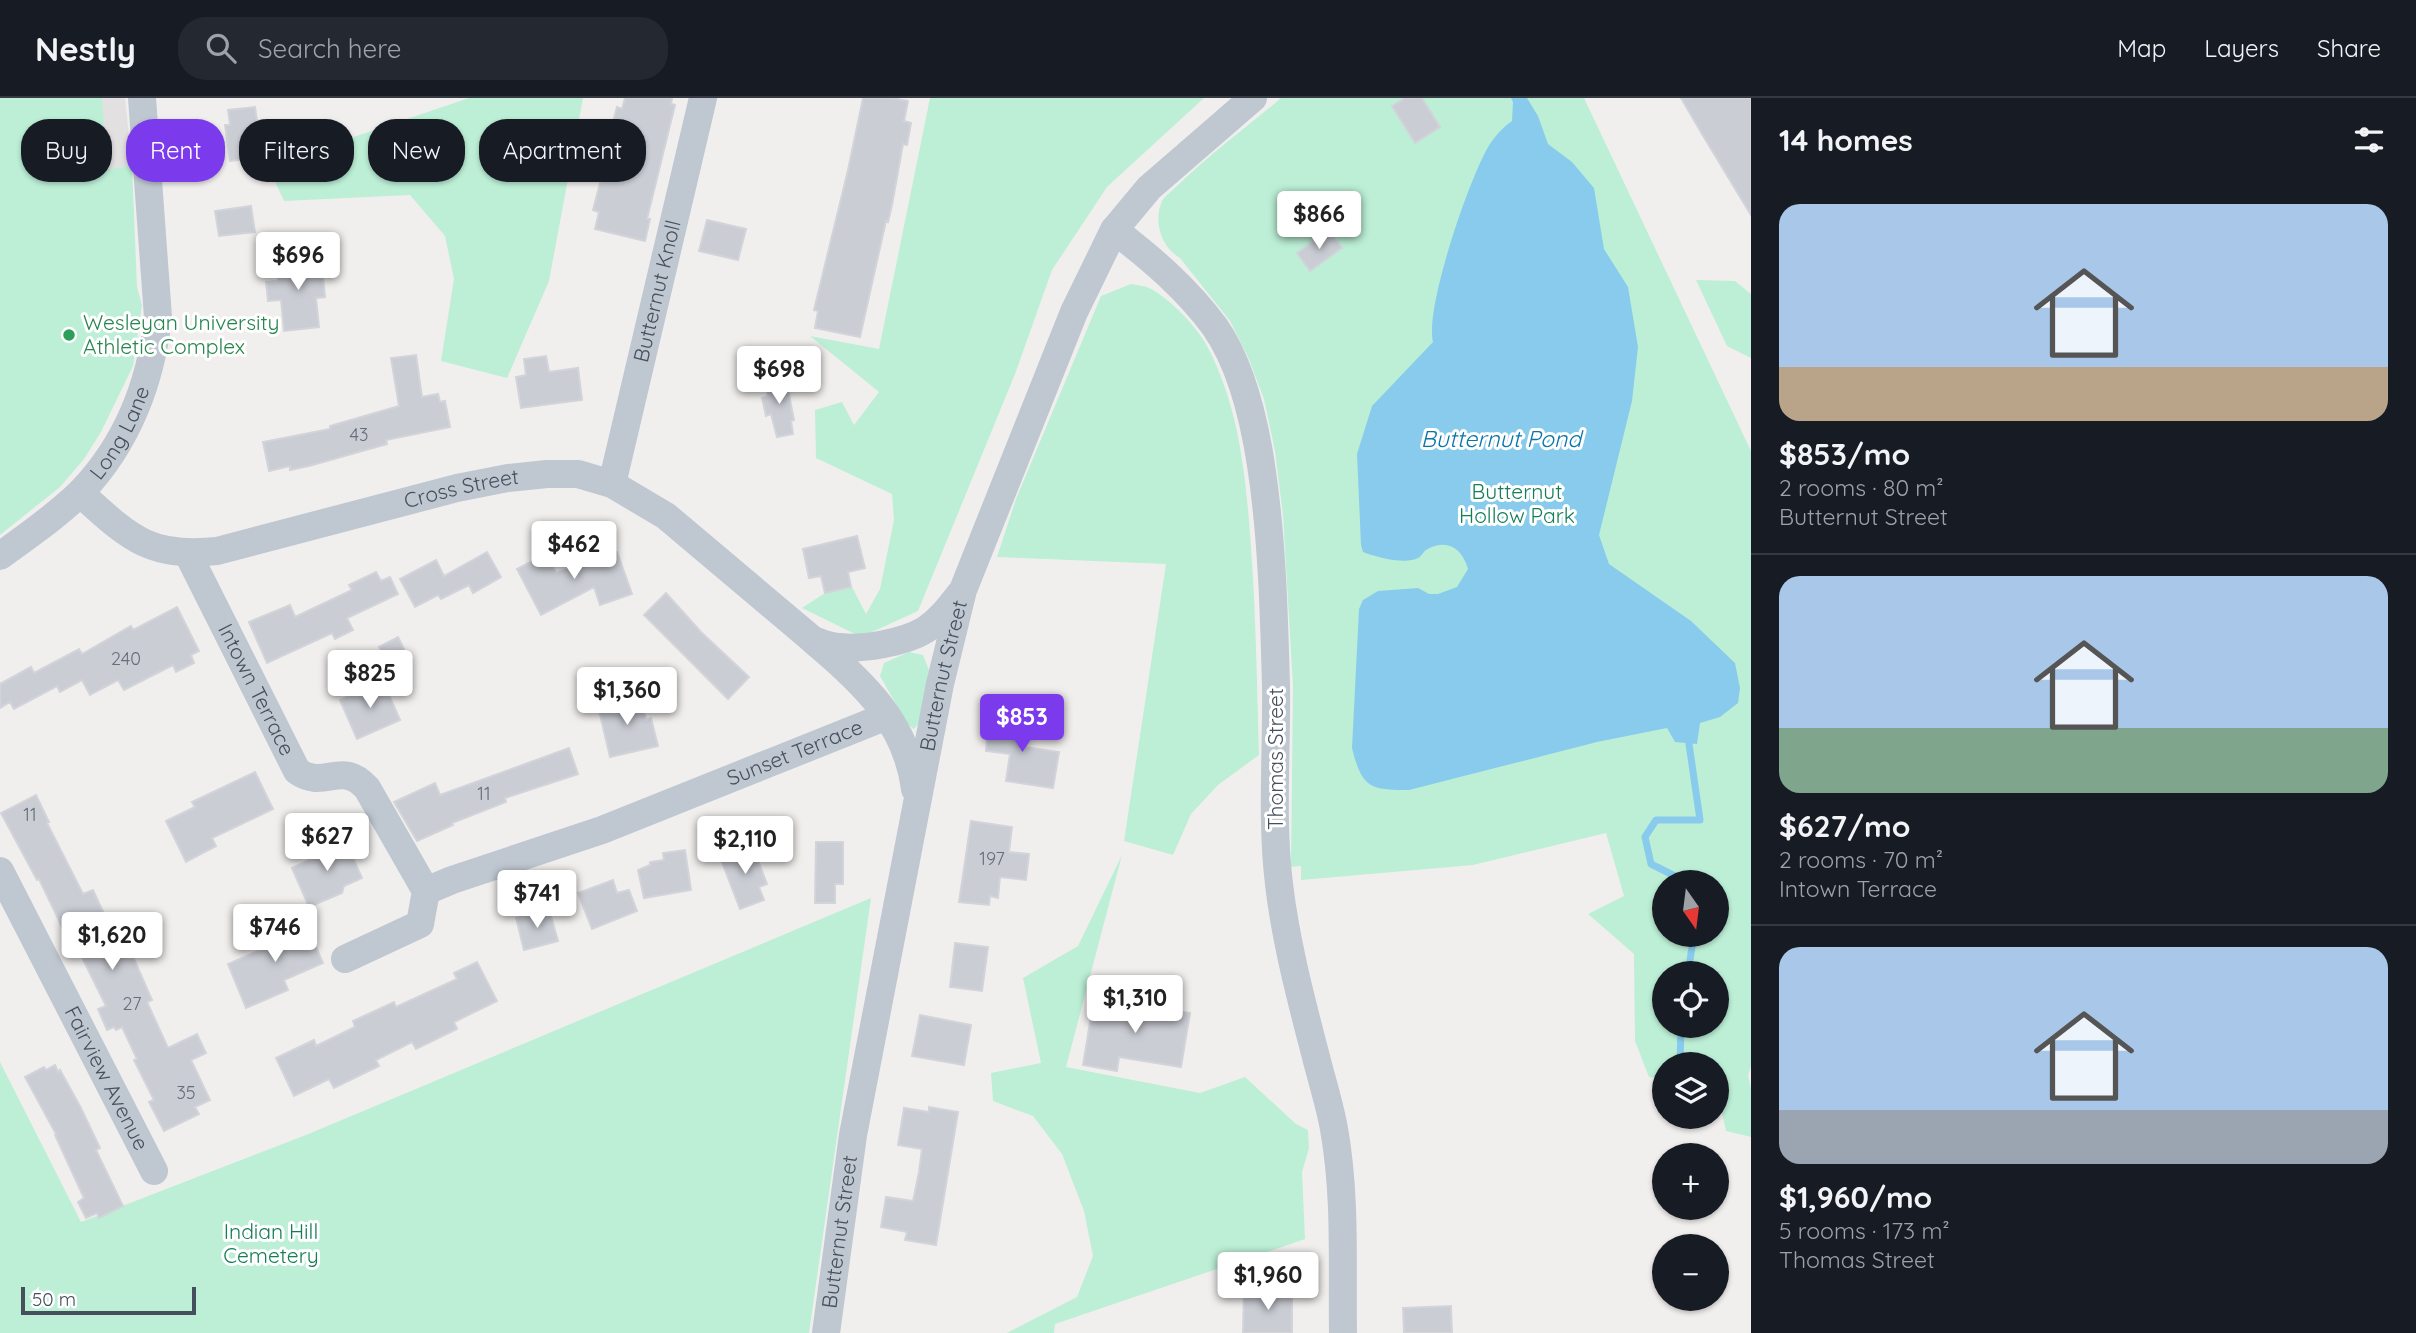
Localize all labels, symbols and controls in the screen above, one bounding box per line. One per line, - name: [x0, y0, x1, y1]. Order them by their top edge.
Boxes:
- search box: [178, 17, 668, 80]
- text: Nestly: [35, 28, 136, 69]
- icon: search: [202, 29, 240, 67]
- text: Search here: [258, 32, 401, 65]
- text: Map: [2117, 33, 2166, 63]
- text: Layers: [2204, 33, 2279, 63]
- text: Share: [2317, 33, 2381, 63]
- chip: Buy: [21, 119, 112, 182]
- chip: Rent: [126, 119, 225, 182]
- chip: Filters: [239, 119, 354, 182]
- chip: New: [368, 119, 465, 182]
- chip: Apartment: [479, 119, 646, 182]
- text: 14 homes: [1779, 121, 1913, 159]
- icon: filters: [2350, 121, 2388, 159]
- pin: $866: [1278, 192, 1360, 251]
- text: $866: [1293, 199, 1345, 228]
- street label: Butternut Knoll: [627, 217, 686, 365]
- pin: $696: [257, 232, 339, 292]
- text: $696: [272, 240, 324, 269]
- icon: home: [2021, 250, 2147, 376]
- place label: Wesleyan University Athletic Complex: [83, 309, 280, 359]
- marker: Wesleyan University Athletic Complex: [61, 327, 77, 343]
- pin: $698: [738, 346, 820, 406]
- text: $698: [753, 354, 805, 383]
- street label: Long Lane: [83, 382, 155, 484]
- house number: 43: [350, 423, 368, 446]
- water label: Butternut Pond: [1421, 424, 1584, 453]
- text: $853/mo: [1779, 435, 1910, 473]
- street label: Cross Street: [401, 463, 520, 513]
- text: 2 rooms · 80 m²: [1779, 473, 1944, 502]
- park label: Butternut Hollow Park: [1459, 478, 1575, 528]
- text: Butternut Street: [1779, 502, 1948, 531]
- pin: $462: [533, 522, 615, 581]
- text: $462: [547, 529, 601, 558]
- street label: Butternut Street: [913, 597, 972, 753]
- street label: Intown Terrace: [213, 619, 301, 760]
- icon: home: [2021, 622, 2147, 748]
- house number: 240: [111, 647, 141, 670]
- pin: $825: [329, 650, 411, 710]
- text: $825: [344, 658, 396, 687]
- pin: $1,360: [570, 668, 684, 727]
- text: $1,360: [593, 675, 661, 704]
- street label: Thomas Street: [1262, 688, 1288, 830]
- pin: $853: [981, 694, 1063, 754]
- text: $853: [996, 702, 1048, 731]
- street label: Sunset Terrace: [723, 713, 866, 791]
- house number: 11: [477, 782, 491, 805]
- house number: 11: [23, 803, 37, 826]
- text: $627/mo: [1779, 807, 1910, 845]
- pin: $627: [286, 814, 368, 873]
- pin: $2,110: [688, 816, 802, 876]
- text: $627: [301, 821, 353, 850]
- text: $2,110: [713, 824, 777, 853]
- text: 2 rooms · 70 m²: [1779, 845, 1943, 874]
- house number: 197: [979, 847, 1005, 870]
- pin: $741: [496, 870, 578, 930]
- north arrow: [1652, 870, 1729, 947]
- map controls: [1652, 870, 1729, 1311]
- text: Intown Terrace: [1779, 874, 1937, 903]
- text: $741: [513, 878, 561, 907]
- pin: $746: [234, 904, 316, 964]
- pin: $1,620: [55, 912, 169, 972]
- text: $746: [249, 912, 301, 941]
- text: $1,620: [78, 920, 146, 949]
- button: locate: [1652, 961, 1729, 1038]
- pin: $1,310: [1078, 976, 1192, 1035]
- text: $1,310: [1103, 983, 1167, 1012]
- house number: 27: [123, 992, 141, 1015]
- icon: home: [2021, 993, 2147, 1119]
- street label: Fairview Avenue: [59, 1001, 155, 1154]
- button: layers: [1652, 1052, 1729, 1129]
- house number: 35: [176, 1081, 196, 1104]
- button: +: [1652, 1143, 1729, 1220]
- street label: Butternut Street: [815, 1154, 862, 1310]
- text: $1,960/mo: [1779, 1178, 1932, 1216]
- text: 5 rooms · 173 m²: [1779, 1216, 1950, 1245]
- park label: Indian Hill Cemetery: [223, 1218, 319, 1268]
- button: −: [1652, 1234, 1729, 1311]
- text: Thomas Street: [1779, 1245, 1935, 1274]
- pin: $1,960: [1211, 1252, 1325, 1312]
- text: $1,960: [1234, 1260, 1302, 1289]
- scale bar: [21, 1284, 196, 1316]
- text: 50 m: [32, 1287, 76, 1311]

